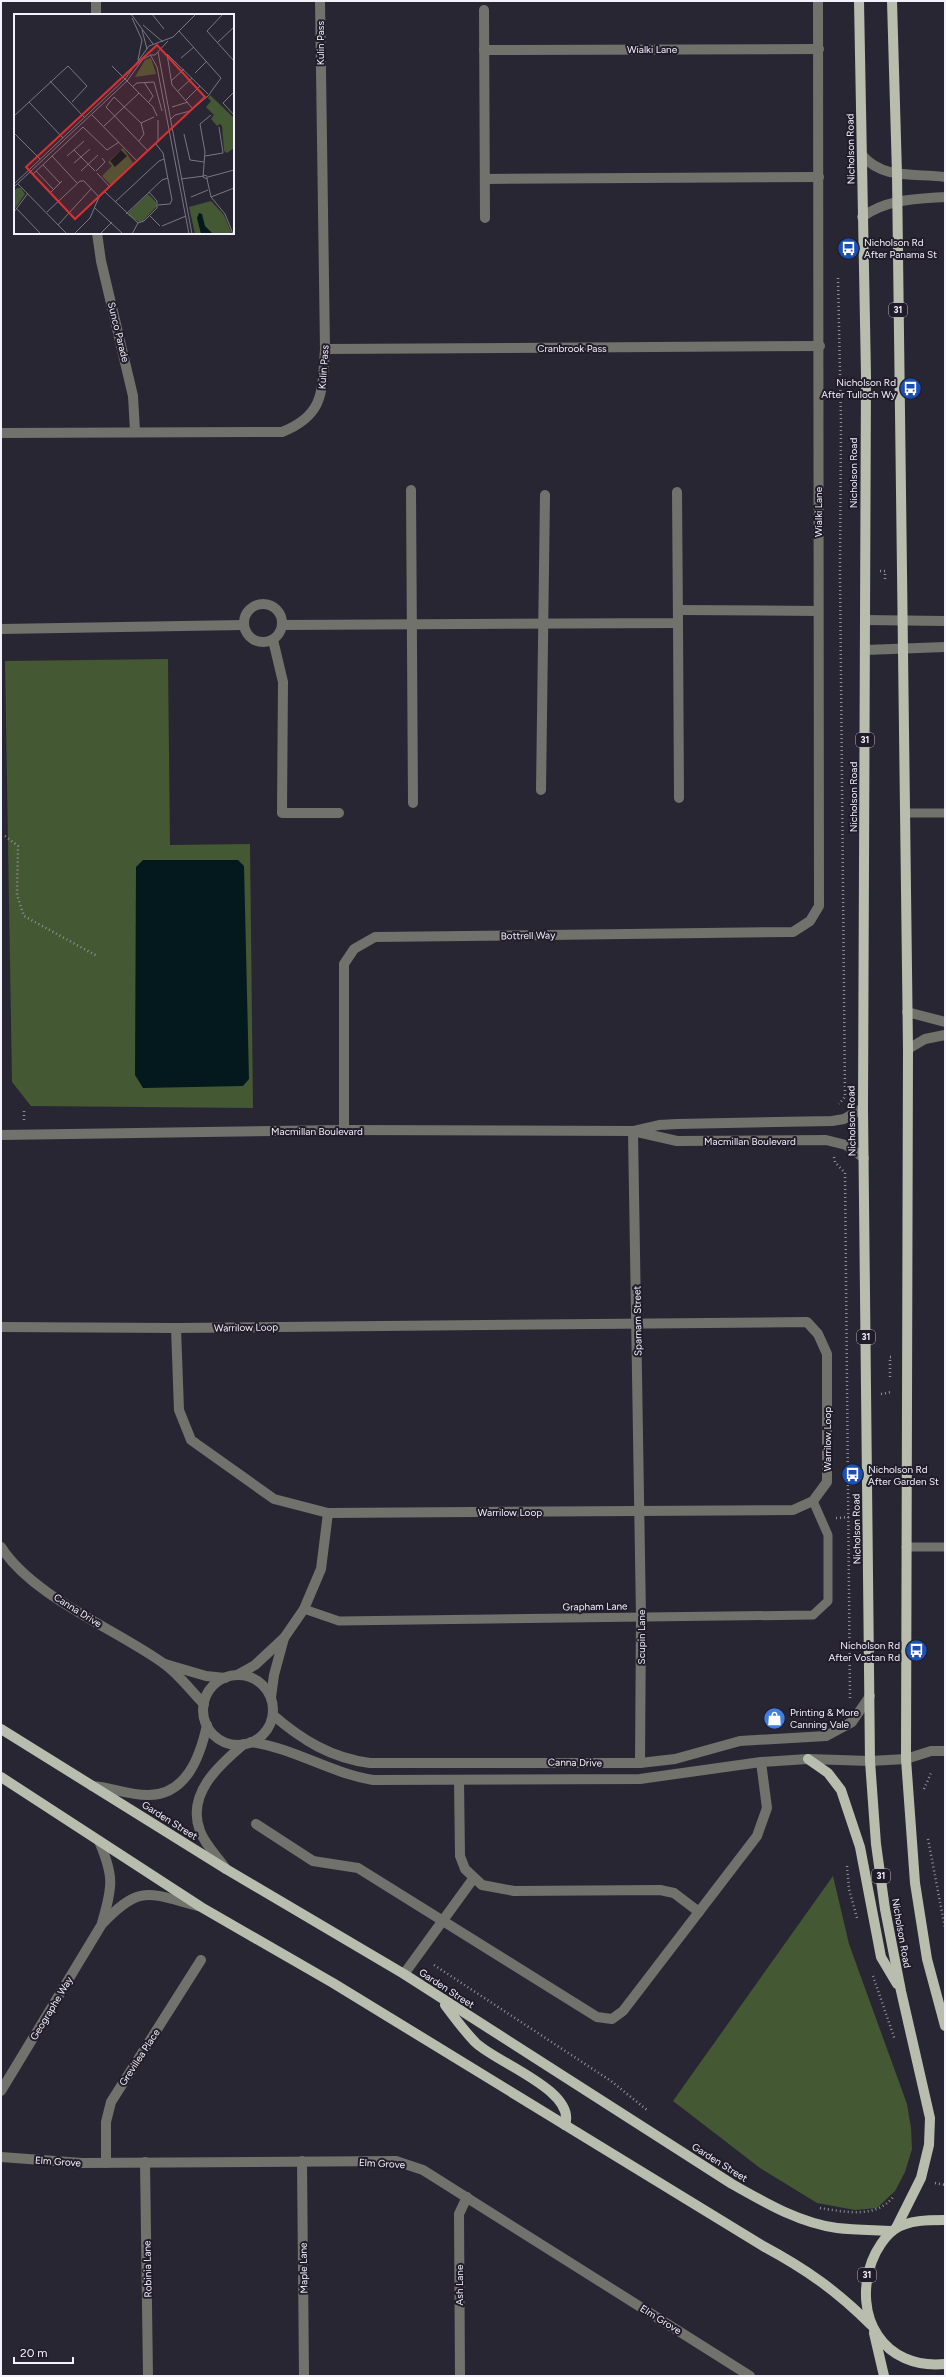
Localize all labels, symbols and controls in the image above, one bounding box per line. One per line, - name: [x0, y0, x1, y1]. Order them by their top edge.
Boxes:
- inset map: [14, 14, 234, 234]
- street label: Kulin Pass: [314, 20, 327, 65]
- street label: Wialki Lane: [627, 43, 678, 56]
- street label: Nicholson Road: [843, 113, 858, 184]
- bus stop icon: Nicholson Rd After Panama St: [836, 235, 862, 261]
- place label: Nicholson Rd After Panama St: [864, 236, 937, 261]
- street label: Sunco Parade: [105, 301, 132, 364]
- road number: 31: [889, 303, 907, 317]
- street label: Cranbrook Pass: [537, 342, 607, 355]
- street label: Kulin Pass: [315, 344, 332, 390]
- bus stop icon: Nicholson Rd After Tulloch Wy: [898, 375, 924, 401]
- place label: Nicholson Rd After Tulloch Wy: [821, 376, 897, 401]
- street label: Nicholson Road: [847, 438, 860, 508]
- street label: Wialki Lane: [812, 486, 825, 537]
- road number: 31: [856, 733, 874, 747]
- street label: Nicholson Road: [847, 762, 860, 832]
- street label: Bottrell Way: [501, 929, 556, 942]
- street label: Nicholson Road: [844, 1085, 859, 1156]
- street label: Macmillan Boulevard: [271, 1125, 363, 1138]
- street label: Macmillan Boulevard: [704, 1135, 796, 1148]
- street label: Sparnam Street: [630, 1286, 645, 1356]
- street label: Warrilow Loop: [214, 1320, 278, 1335]
- road number: 31: [857, 1330, 875, 1344]
- street label: Warrilow Loop: [821, 1407, 834, 1471]
- bus stop icon: Nicholson Rd After Garden St: [840, 1462, 866, 1488]
- place label: Nicholson Rd After Garden St: [868, 1463, 939, 1488]
- street label: Nicholson Road: [849, 1493, 864, 1564]
- street label: Warrilow Loop: [478, 1506, 542, 1519]
- street label: Canna Drive: [51, 1591, 105, 1631]
- street label: Grapham Lane: [562, 1599, 628, 1614]
- street label: Scupin Lane: [635, 1609, 648, 1664]
- bus stop icon: Nicholson Rd After Vostan Rd: [903, 1638, 929, 1664]
- place label: Nicholson Rd After Vostan Rd: [828, 1639, 900, 1664]
- shop icon: Printing & More Canning Vale: [761, 1705, 787, 1731]
- place label: Printing & More Canning Vale: [790, 1706, 860, 1731]
- street label: Canna Drive: [548, 1756, 603, 1769]
- street label: Garden Street: [139, 1798, 200, 1843]
- road number: 31: [872, 1869, 890, 1883]
- street label: Nicholson Road: [889, 1897, 914, 1969]
- street label: Garden Street: [417, 1966, 477, 2011]
- street label: Geographe Way: [27, 1973, 76, 2043]
- street label: Grevillea Place: [116, 2026, 163, 2088]
- street label: Garden Street: [689, 2140, 750, 2185]
- street label: Elm Grove: [34, 2153, 82, 2170]
- street label: Elm Grove: [359, 2156, 406, 2171]
- street label: Robinia Lane: [140, 2240, 154, 2298]
- street label: Maple Lane: [297, 2242, 310, 2294]
- street label: Ash Lane: [453, 2264, 466, 2305]
- road number: 31: [858, 2268, 876, 2282]
- street label: Elm Grove: [638, 2302, 684, 2337]
- scale bar: [14, 2339, 73, 2365]
- text: 20 m: [20, 2346, 48, 2360]

